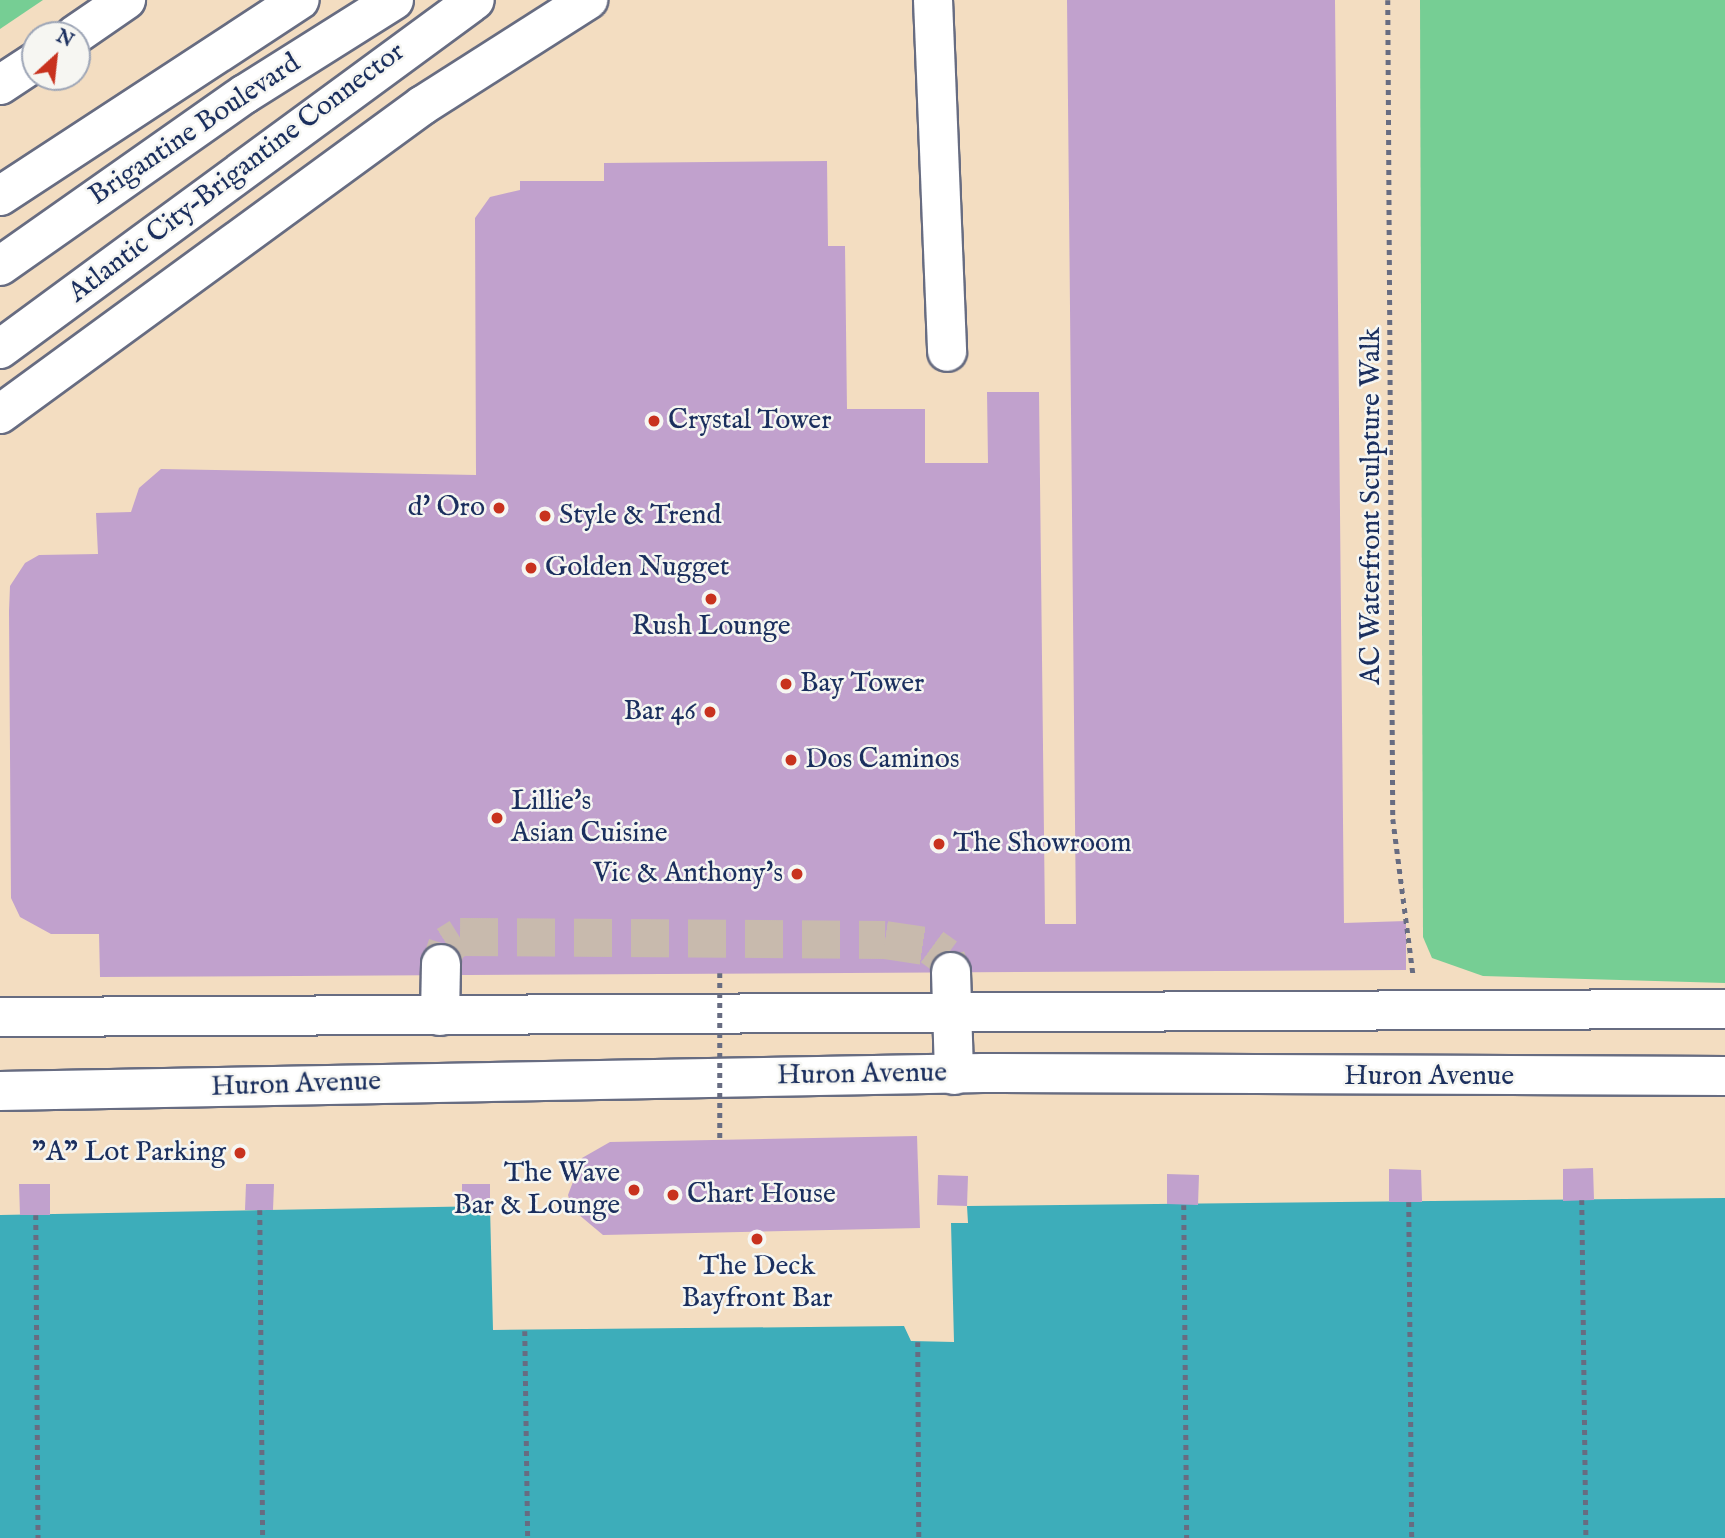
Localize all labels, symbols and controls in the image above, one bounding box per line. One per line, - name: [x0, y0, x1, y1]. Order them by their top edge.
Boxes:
- north arrow: [21, 21, 91, 91]
- text: N: [52, 25, 77, 53]
- street label: Atlantic City–Brigantine Connector: [62, 36, 412, 310]
- street label: Brigantine Boulevard: [83, 47, 307, 213]
- street label: AC Waterfront Sculpture Walk: [1355, 327, 1389, 685]
- place label: Crystal Tower: [668, 404, 831, 438]
- marker: Crystal Tower: [646, 413, 662, 429]
- place label: d' Oro: [408, 491, 485, 525]
- place label: Style & Trend: [559, 499, 721, 533]
- marker: d' Oro: [491, 500, 507, 516]
- marker: Style & Trend: [537, 508, 553, 524]
- place label: Golden Nugget: [545, 551, 729, 585]
- marker: Golden Nugget: [523, 560, 539, 576]
- marker: Rush Lounge: [703, 591, 719, 607]
- place label: Rush Lounge: [631, 610, 791, 644]
- place label: Bay Tower: [800, 667, 924, 701]
- marker: Bay Tower: [778, 676, 794, 692]
- place label: Bar 46: [623, 695, 696, 729]
- marker: Bar 46: [702, 704, 718, 720]
- place label: Dos Caminos: [805, 743, 960, 777]
- marker: Dos Caminos: [783, 752, 799, 768]
- place label: Lillie's Asian Cuisine: [511, 785, 668, 851]
- marker: Lillie's Asian Cuisine: [489, 810, 505, 826]
- place label: The Showroom: [953, 827, 1132, 861]
- marker: The Showroom: [931, 836, 947, 852]
- place label: Vic & Anthony's: [593, 857, 783, 891]
- marker: Vic & Anthony's: [789, 866, 805, 882]
- street label: Huron Avenue: [777, 1057, 947, 1093]
- street label: Huron Avenue: [1344, 1060, 1514, 1094]
- street label: Huron Avenue: [210, 1065, 382, 1105]
- place label: "A" Lot Parking: [32, 1136, 226, 1170]
- marker: "A" Lot Parking: [232, 1145, 248, 1161]
- place label: The Wave Bar & Lounge: [453, 1157, 620, 1223]
- place label: Chart House: [687, 1178, 836, 1212]
- marker: The Wave Bar & Lounge: [626, 1182, 642, 1198]
- marker: Chart House: [665, 1187, 681, 1203]
- marker: The Deck Bayfront Bar: [749, 1231, 765, 1247]
- place label: The Deck Bayfront Bar: [681, 1250, 833, 1316]

